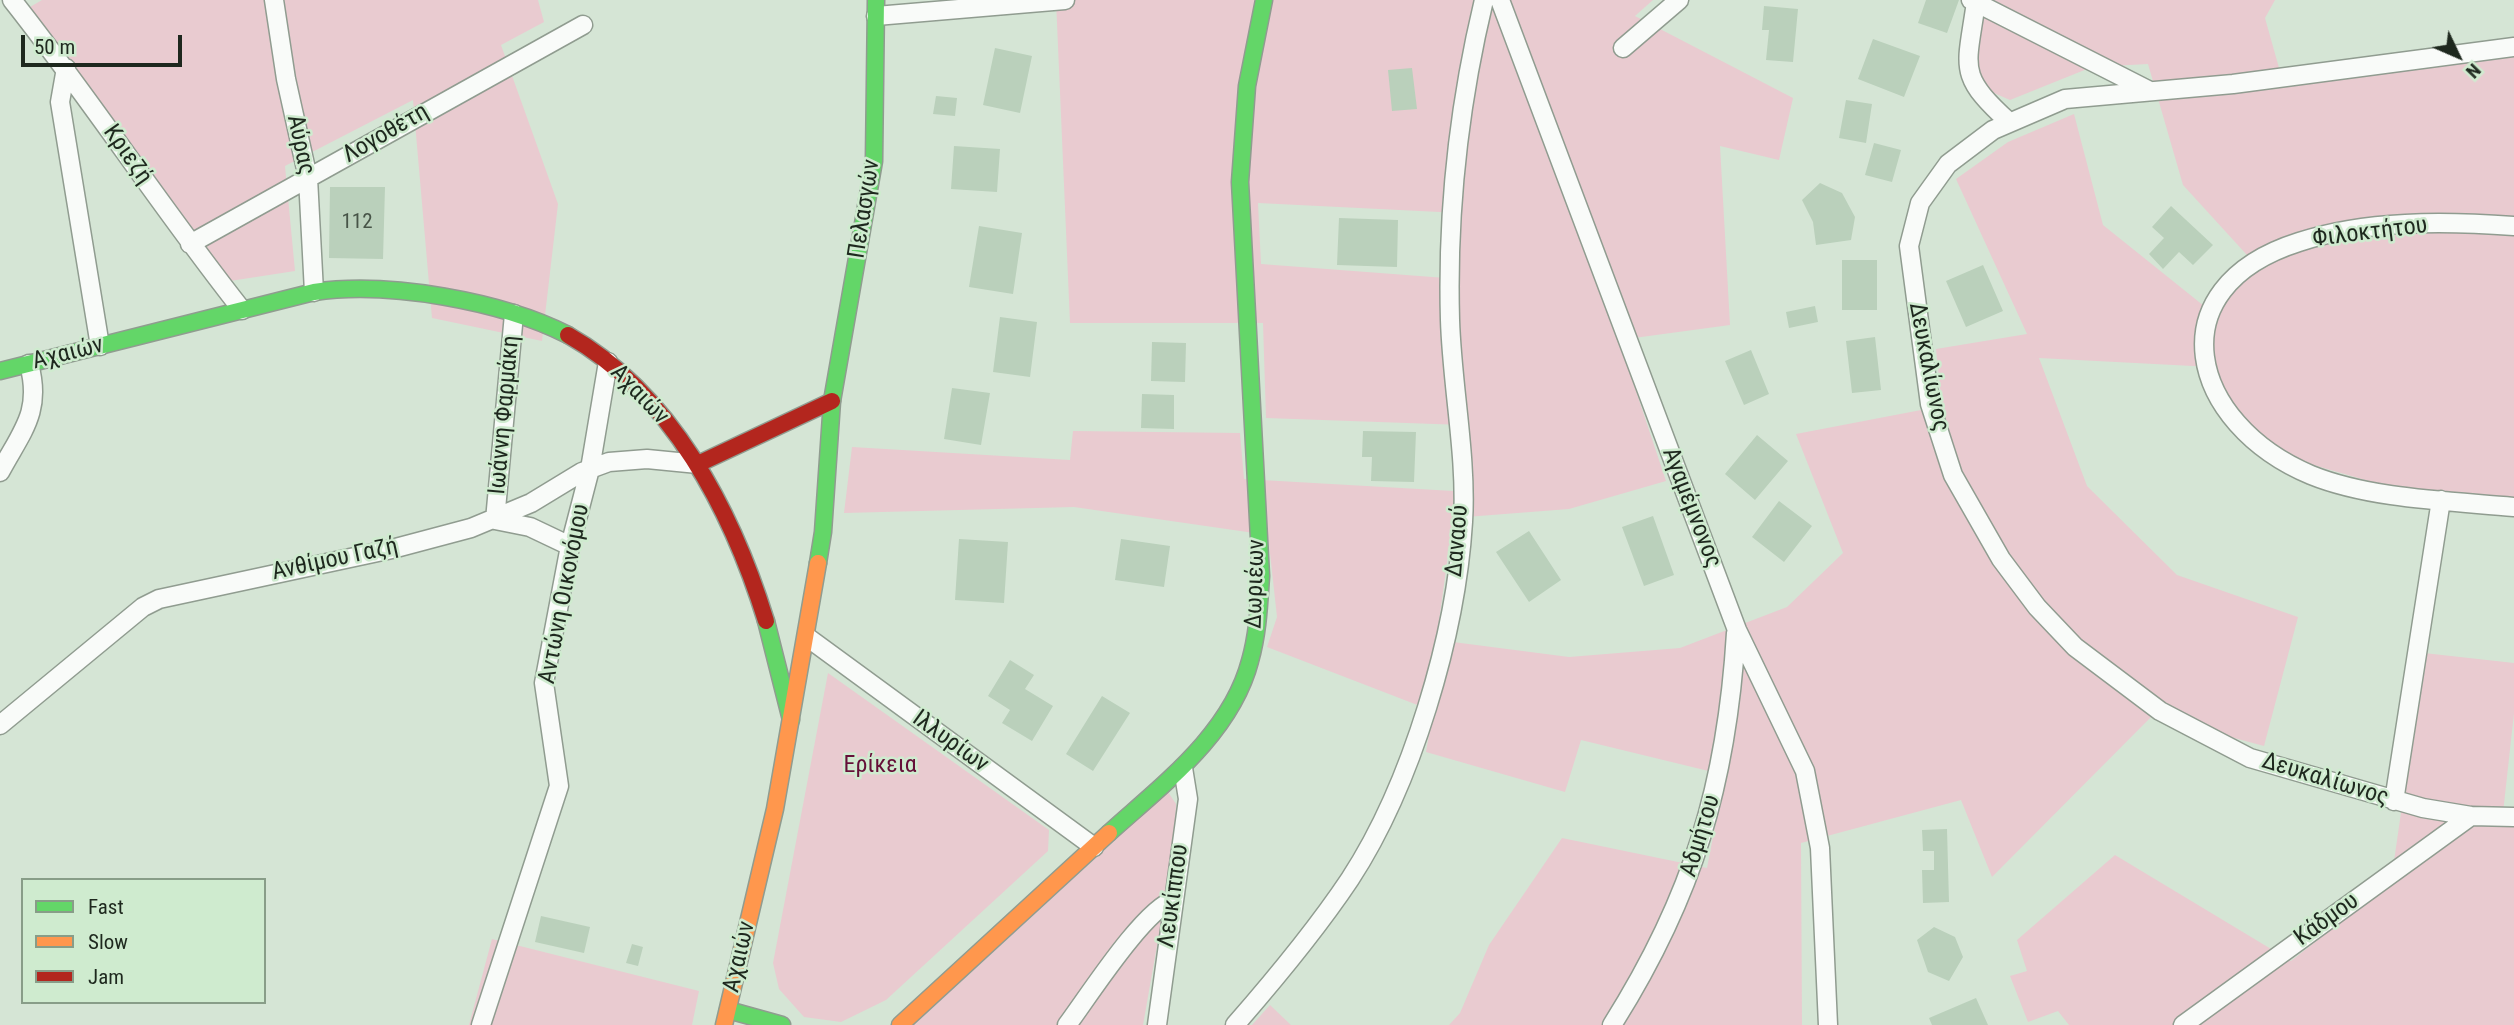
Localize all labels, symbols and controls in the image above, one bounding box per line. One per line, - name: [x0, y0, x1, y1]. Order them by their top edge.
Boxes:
- scale bar: [24, 21, 186, 65]
- north arrow: [2423, 21, 2493, 91]
- text: 50 m: [34, 35, 75, 59]
- text: N: [2461, 59, 2486, 83]
- street label: Λογοθέτη: [338, 98, 434, 170]
- street label: Αύρας: [280, 112, 320, 178]
- street label: Κριεζή: [96, 120, 158, 190]
- street label: Πελασγών: [843, 158, 887, 260]
- house number: 112: [341, 210, 373, 236]
- street label: Φιλοκτήτου: [2311, 212, 2429, 254]
- street label: Δευκαλίωνος: [1901, 300, 1955, 434]
- street label: Αχαιών: [30, 331, 106, 377]
- street label: Ιωάννη Φαρμάκη: [484, 334, 526, 496]
- street label: Αχαιών: [604, 359, 674, 431]
- street label: Αγαμέμνονος: [1655, 444, 1727, 572]
- street label: Αντώνη Οικονόμου: [533, 502, 597, 686]
- street label: Δαναού: [1441, 504, 1475, 578]
- street label: Ανθίμου Γαζή: [269, 533, 401, 587]
- street label: Δωριέων: [1240, 539, 1272, 629]
- street label: Ιλλυρίων: [906, 705, 994, 779]
- street label: Δευκαλίωνος: [2258, 747, 2392, 813]
- park label: Ερίκεια: [843, 752, 917, 780]
- street label: Αδμήτου: [1675, 792, 1727, 880]
- street label: Λευκίππου: [1152, 842, 1196, 950]
- legend: [21, 878, 266, 1004]
- street label: Κάδμου: [2289, 887, 2365, 953]
- text: Fast: [88, 895, 124, 919]
- street label: Αχαιών: [718, 919, 762, 995]
- text: Slow: [88, 930, 128, 954]
- text: Jam: [88, 965, 124, 989]

